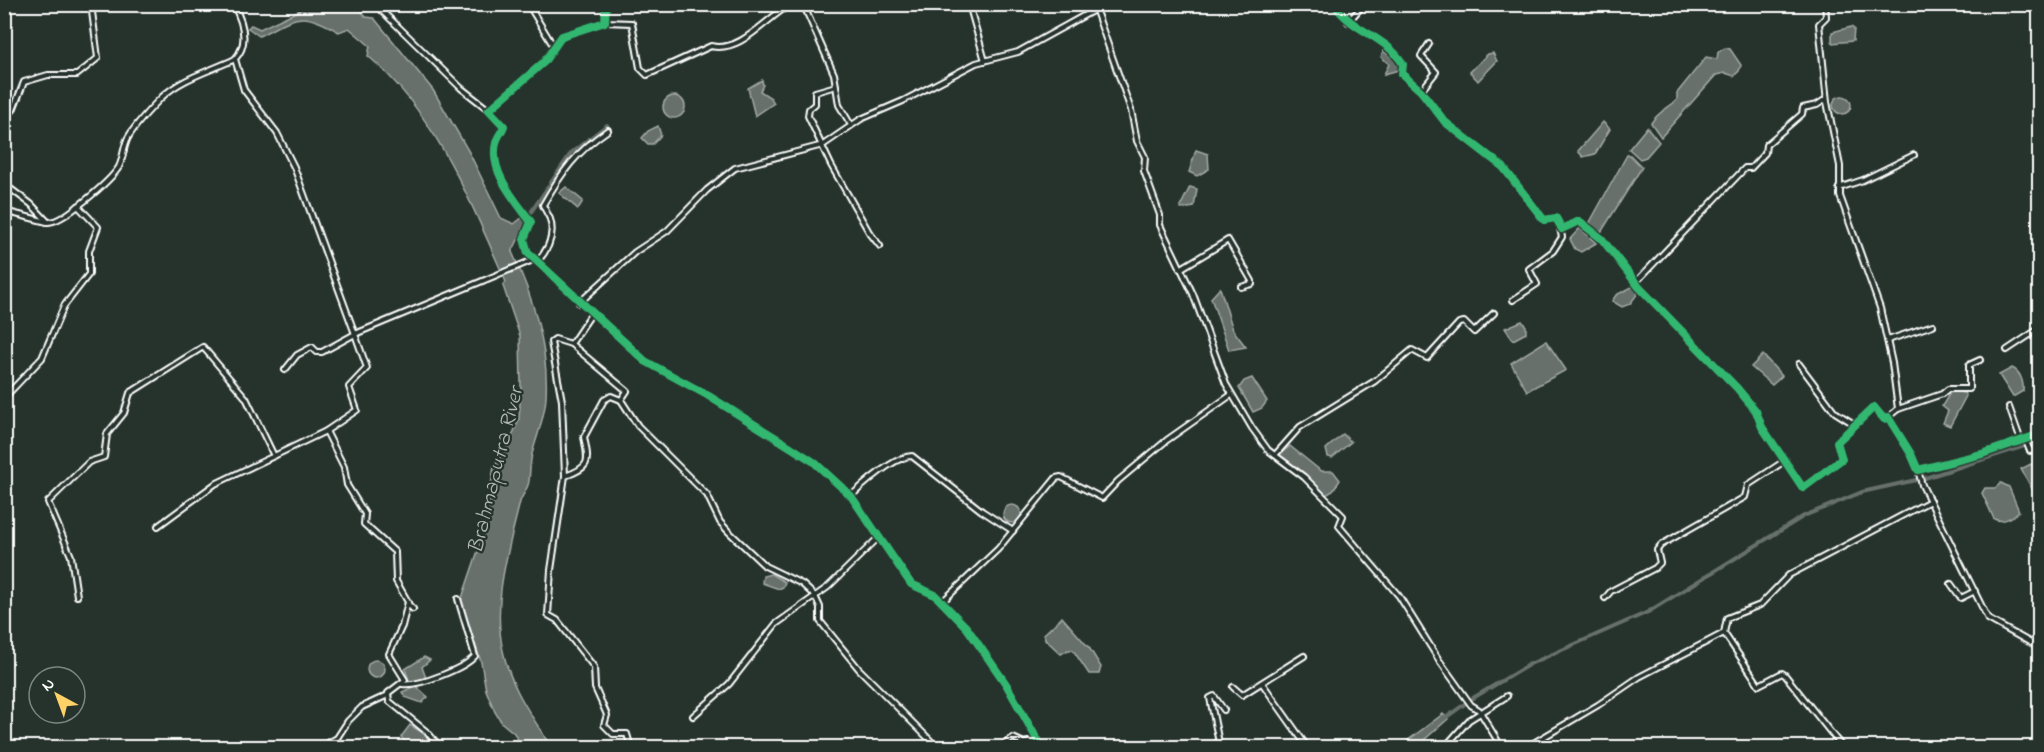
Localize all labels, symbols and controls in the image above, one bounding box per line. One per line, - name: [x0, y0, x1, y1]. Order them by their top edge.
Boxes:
- water label: Brahmaputra River: [461, 381, 534, 558]
- north arrow: [27, 665, 87, 725]
- text: N: [37, 672, 61, 698]

